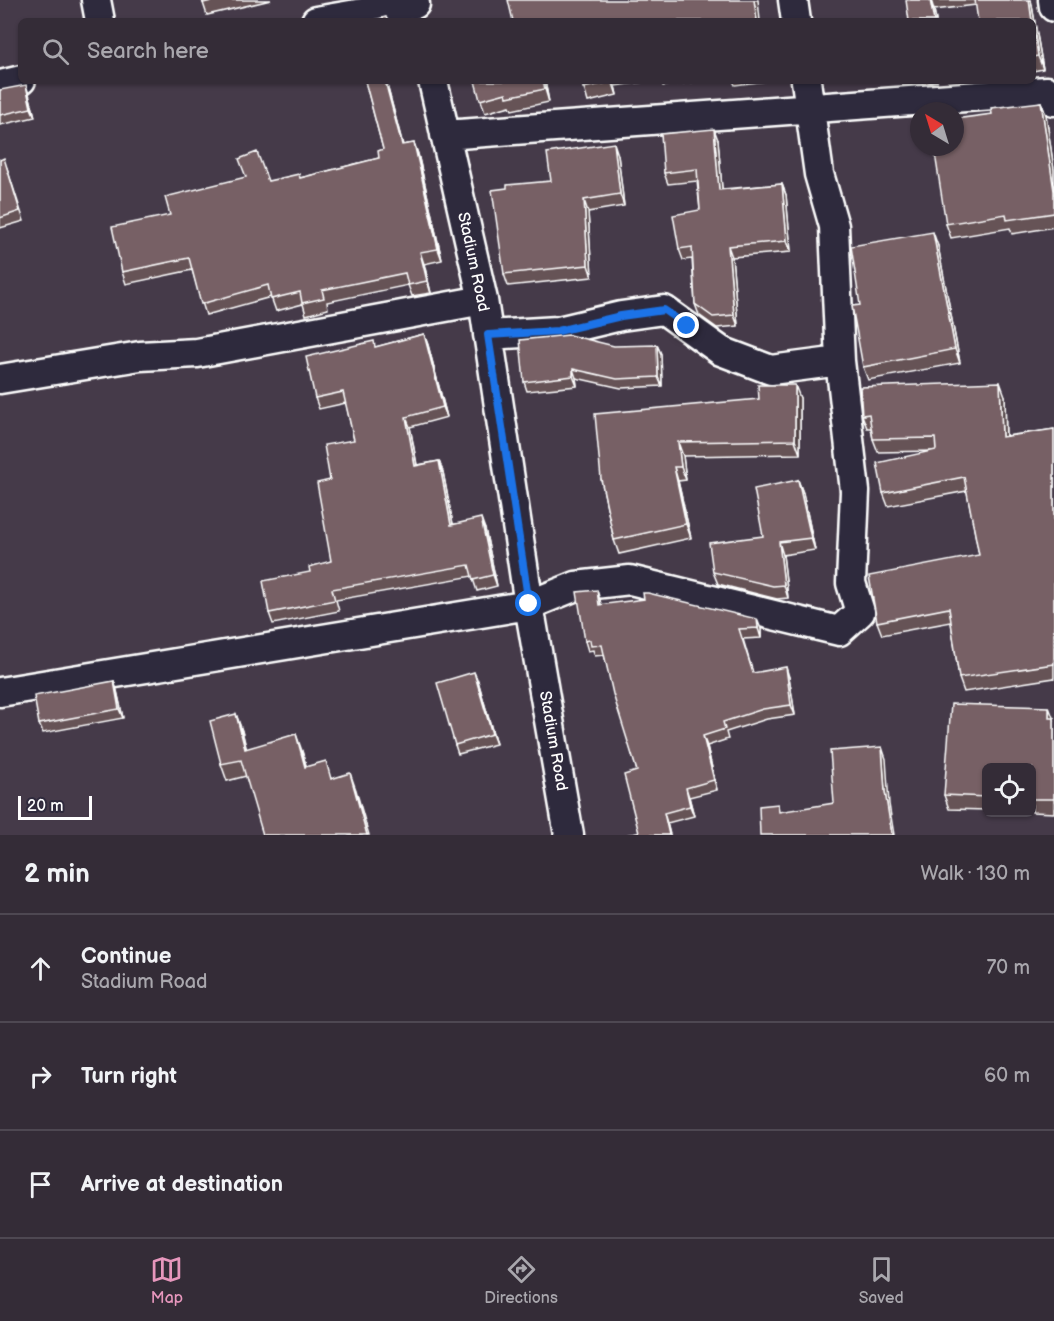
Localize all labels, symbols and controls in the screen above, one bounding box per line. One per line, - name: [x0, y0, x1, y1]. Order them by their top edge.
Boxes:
- search box: [18, 18, 1036, 84]
- icon: search: [39, 35, 72, 68]
- text: Search here: [87, 38, 209, 65]
- north arrow: [910, 102, 964, 156]
- street label: Stadium Road: [453, 211, 493, 313]
- route end: [673, 312, 699, 338]
- route start: [515, 590, 541, 616]
- street label: Stadium Road: [535, 690, 571, 792]
- map controls: [982, 763, 1036, 817]
- button: locate: [982, 763, 1036, 817]
- scale bar: [18, 793, 92, 820]
- text: 20 m: [27, 797, 63, 816]
- text: 2 min: [24, 859, 90, 890]
- text: Walk · 130 m: [921, 862, 1030, 886]
- text: Continue: [81, 943, 171, 970]
- icon: ahead: [24, 952, 57, 985]
- text: 70 m: [986, 956, 1030, 980]
- text: Stadium Road: [81, 970, 208, 994]
- icon: right: [24, 1060, 57, 1093]
- text: Turn right: [81, 1063, 177, 1090]
- text: 60 m: [984, 1064, 1030, 1088]
- icon: arrive: [24, 1168, 57, 1201]
- text: Arrive at destination: [81, 1171, 283, 1198]
- tab: Map: [150, 1253, 183, 1308]
- tab: Directions: [484, 1253, 558, 1308]
- tab: Saved: [859, 1253, 904, 1308]

